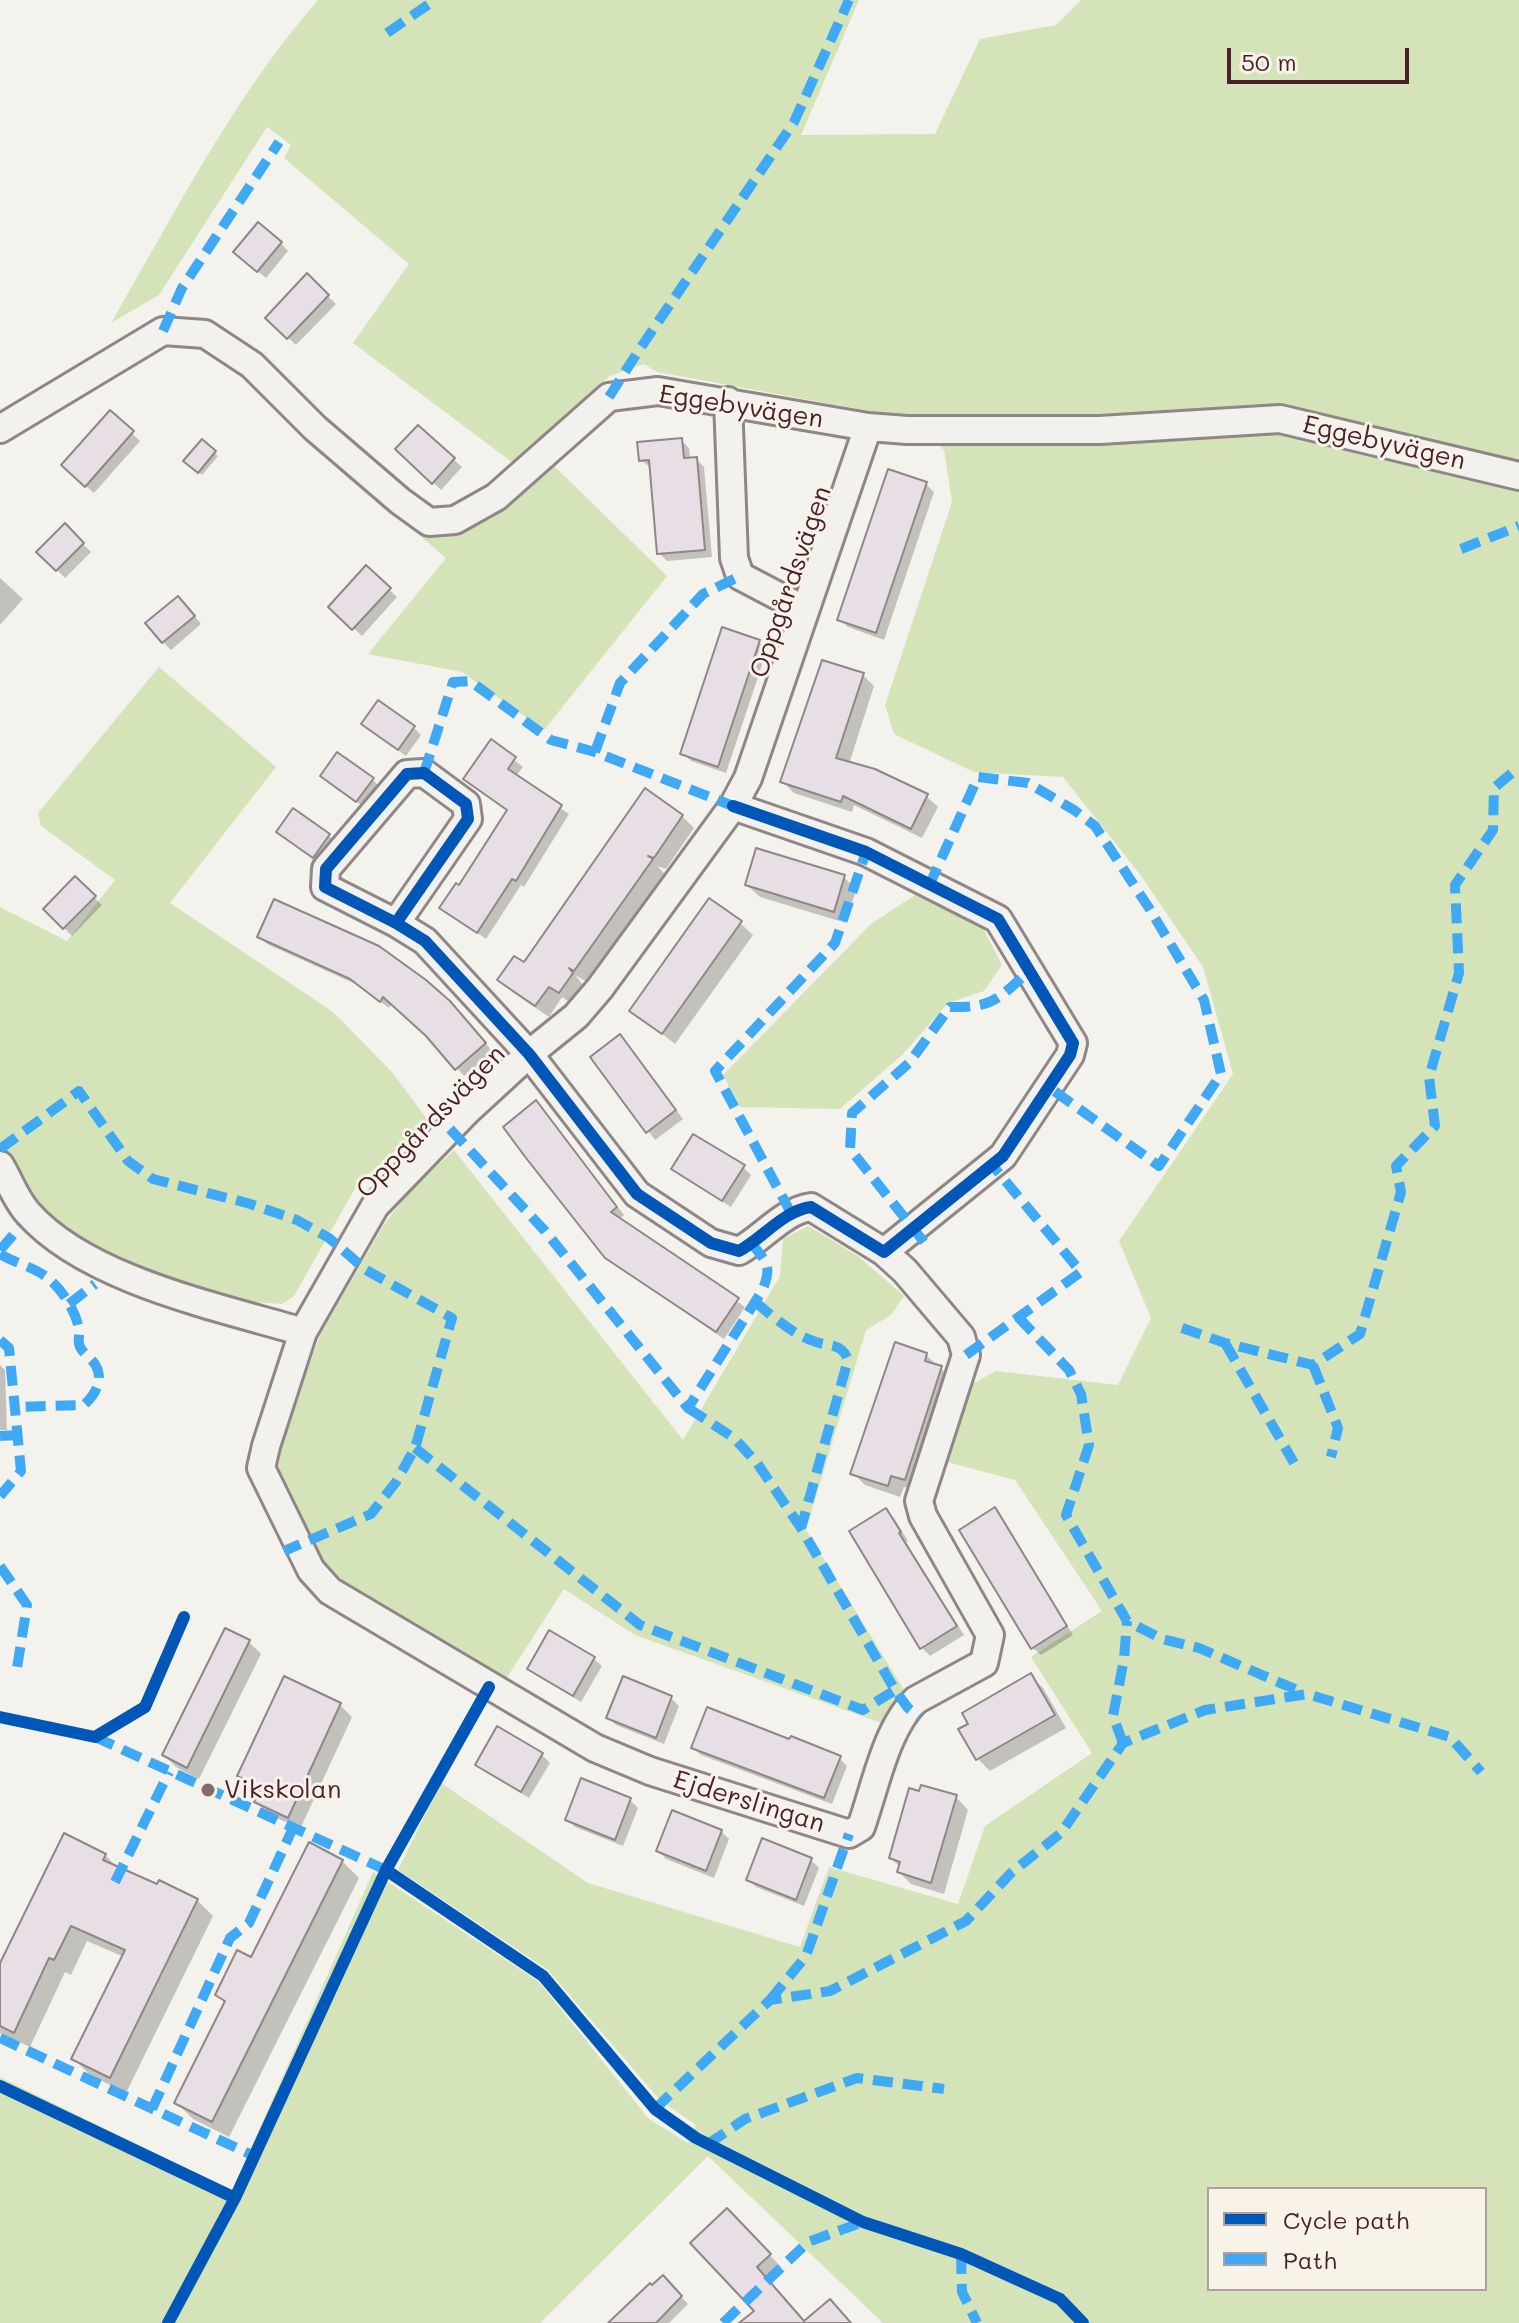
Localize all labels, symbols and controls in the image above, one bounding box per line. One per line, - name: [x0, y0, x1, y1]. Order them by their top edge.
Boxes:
- scale bar: [1231, 32, 1413, 82]
- text: 50 m: [1241, 46, 1297, 77]
- street label: Eggebyvägen: [657, 379, 825, 435]
- street label: Eggebyvägen: [1300, 409, 1468, 477]
- street label: Oppgårdsvägen: [744, 482, 838, 682]
- street label: Oppgårdsvägen: [350, 1039, 512, 1205]
- street label: Ejderslingan: [670, 1764, 828, 1840]
- place label: Vikskolan: [224, 1774, 341, 1806]
- marker: Vikskolan: [199, 1781, 217, 1799]
- legend: [1207, 2187, 1487, 2291]
- text: Cycle path: [1283, 2204, 1409, 2235]
- text: Path: [1283, 2244, 1337, 2275]

